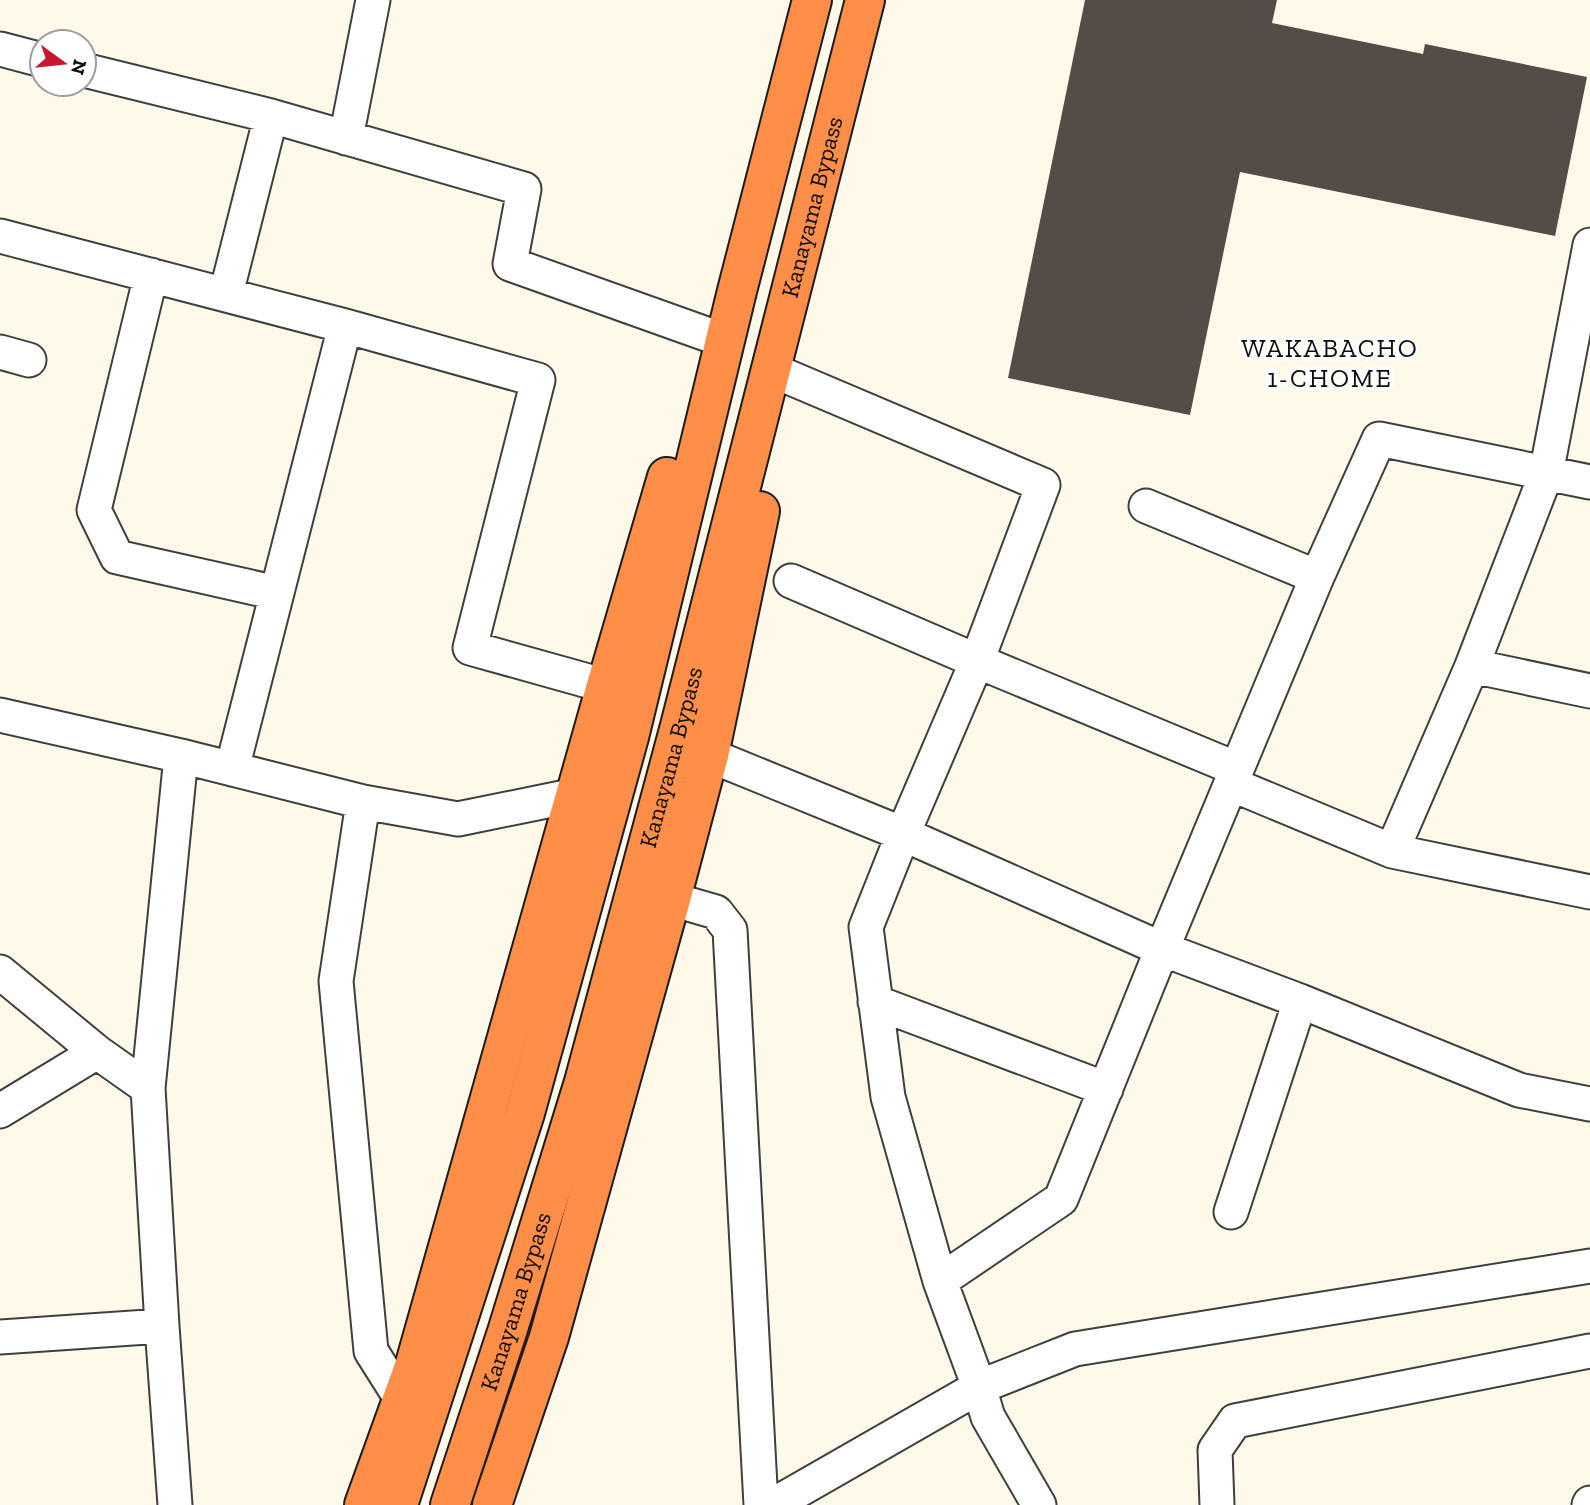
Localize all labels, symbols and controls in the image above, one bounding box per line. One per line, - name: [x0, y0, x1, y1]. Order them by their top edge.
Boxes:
- north arrow: [28, 28, 98, 98]
- text: N: [66, 57, 92, 77]
- street label: Kanayama Bypass: [775, 113, 849, 301]
- district label: WAKABACHO 1-CHOME: [1241, 332, 1419, 394]
- street label: Kanayama Bypass: [633, 664, 708, 851]
- street label: Kanayama Bypass: [474, 1208, 557, 1394]

